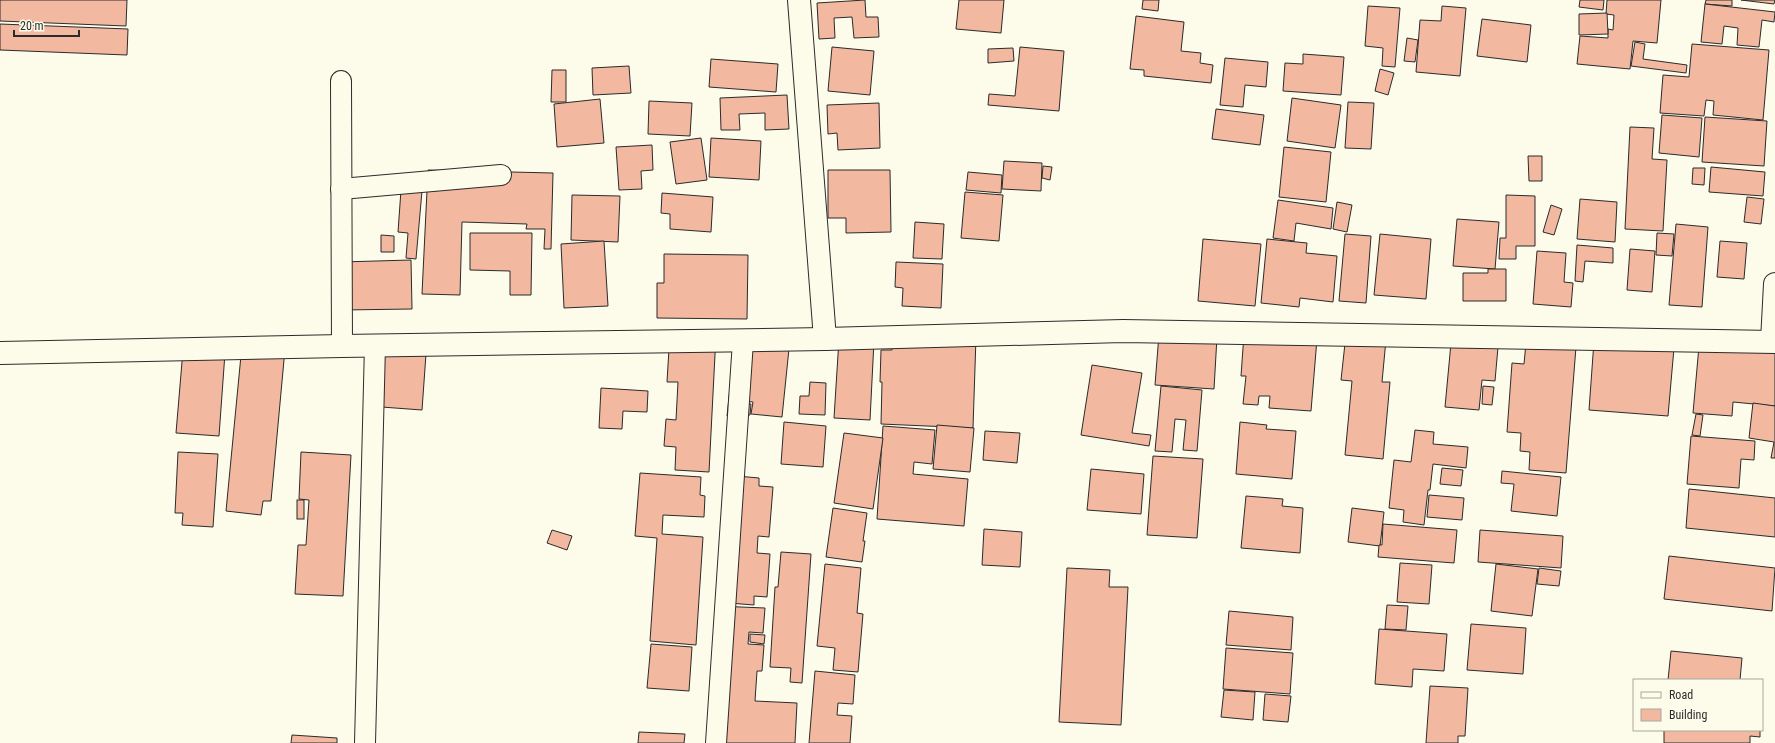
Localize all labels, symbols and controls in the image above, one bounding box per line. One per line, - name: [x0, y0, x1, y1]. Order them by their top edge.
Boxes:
- scale bar: [14, 12, 79, 38]
- text: 20 m: [20, 19, 44, 33]
- legend: [1633, 679, 1763, 731]
- text: Road: [1669, 688, 1693, 702]
- text: Building: [1669, 708, 1707, 722]

